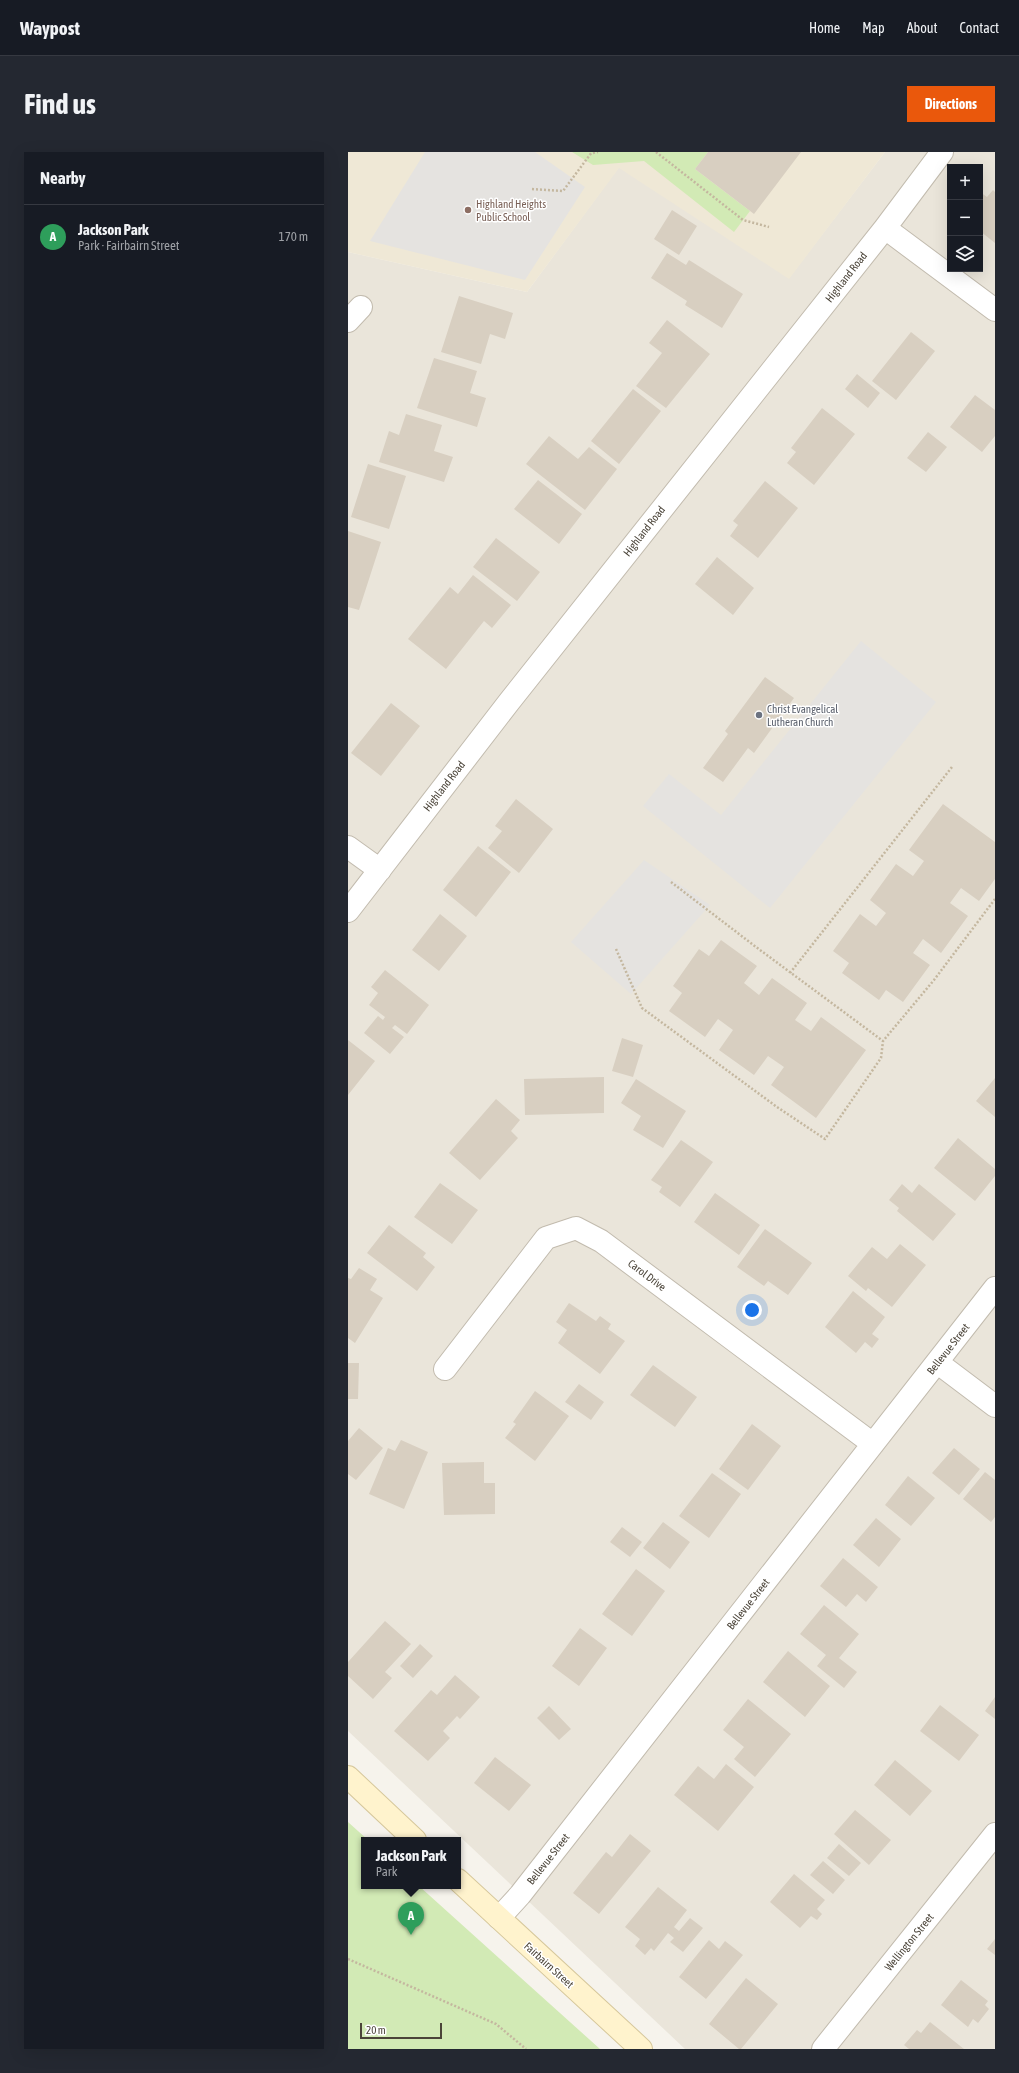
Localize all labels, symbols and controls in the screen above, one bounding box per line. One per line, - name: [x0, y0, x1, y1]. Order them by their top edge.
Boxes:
- text: Waypost: [20, 17, 80, 39]
- text: Home: [809, 20, 840, 36]
- text: Map: [862, 20, 885, 36]
- text: About: [907, 20, 938, 36]
- text: Contact: [960, 20, 999, 36]
- button: Directions: [907, 86, 995, 122]
- text: Find us: [24, 88, 96, 120]
- map controls: [947, 164, 983, 272]
- button: +: [947, 164, 983, 200]
- text: Nearby: [40, 168, 86, 188]
- place label: Highland Heights Public School: [476, 198, 546, 223]
- button: −: [947, 200, 983, 236]
- marker: Highland Heights Public School: [463, 205, 473, 215]
- text: Jackson Park: [78, 221, 149, 238]
- text: A: [50, 229, 56, 244]
- text: 170 m: [279, 229, 308, 244]
- button: layers: [947, 236, 983, 272]
- text: Park · Fairbairn Street: [78, 238, 180, 253]
- street label: Highland Road: [823, 250, 869, 304]
- street label: Highland Road: [621, 504, 667, 558]
- place label: Christ Evangelical Lutheran Church: [767, 703, 838, 728]
- marker: Christ Evangelical Lutheran Church: [754, 710, 764, 720]
- street label: Highland Road: [421, 759, 467, 813]
- street label: Carol Drive: [626, 1257, 668, 1293]
- your location: [742, 1300, 762, 1320]
- street label: Bellevue Street: [924, 1321, 972, 1377]
- street label: Bellevue Street: [724, 1576, 772, 1632]
- street label: Bellevue Street: [524, 1831, 572, 1887]
- popup: [361, 1837, 461, 1889]
- text: Jackson Park: [376, 1847, 446, 1864]
- text: Park: [376, 1864, 397, 1879]
- pin: A: [398, 1902, 424, 1935]
- street label: Wellington Street: [882, 1911, 936, 1973]
- street label: Fairbairn Street: [522, 1940, 576, 1990]
- scale bar: [360, 2021, 442, 2040]
- text: 20 m: [366, 2024, 386, 2036]

